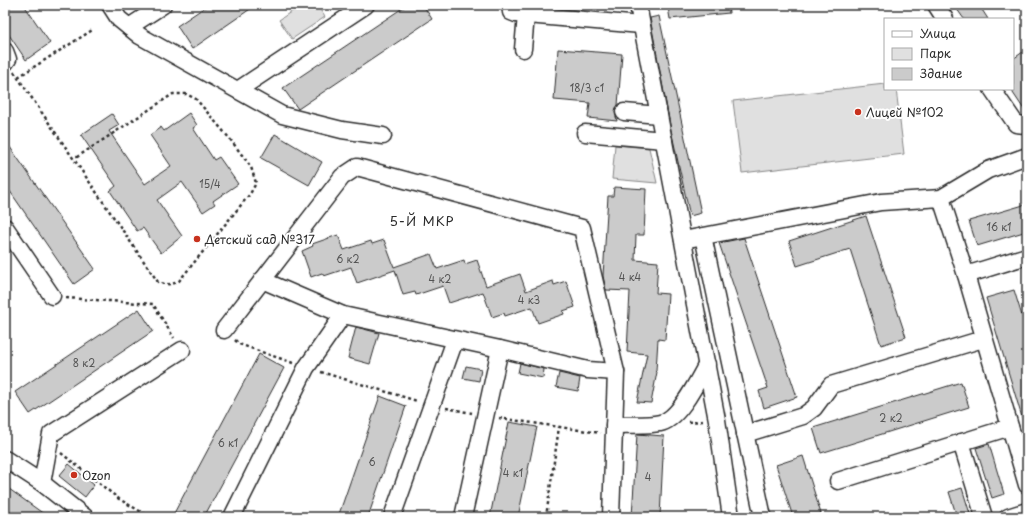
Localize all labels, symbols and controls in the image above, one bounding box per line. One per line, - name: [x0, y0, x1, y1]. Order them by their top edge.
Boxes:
- legend: [884, 18, 1014, 90]
- text: Улица: [920, 24, 956, 42]
- text: Парк: [920, 44, 952, 62]
- text: Здание: [920, 64, 962, 82]
- house number: 18/3 с1: [570, 80, 604, 95]
- place label: Лицей №102: [866, 103, 944, 121]
- marker: Лицей №102: [853, 107, 863, 117]
- house number: 15/4: [199, 176, 221, 191]
- district label: 5-Й МКР: [389, 211, 455, 230]
- house number: 16 к1: [986, 219, 1012, 234]
- place label: Детский сад №317: [204, 230, 315, 248]
- marker: Детский сад №317: [192, 234, 202, 244]
- house number: 6 к2: [336, 251, 360, 266]
- house number: 4 к4: [619, 269, 642, 284]
- house number: 4 к2: [429, 271, 451, 286]
- house number: 4 к3: [518, 292, 540, 307]
- house number: 8 к2: [73, 355, 95, 370]
- house number: 2 к2: [879, 410, 903, 425]
- house number: 6 к1: [218, 435, 238, 450]
- house number: 6: [368, 454, 376, 469]
- house number: 4 к1: [503, 465, 523, 480]
- place label: Ozon: [82, 466, 111, 484]
- house number: 4: [645, 469, 652, 484]
- marker: Ozon: [69, 470, 79, 480]

